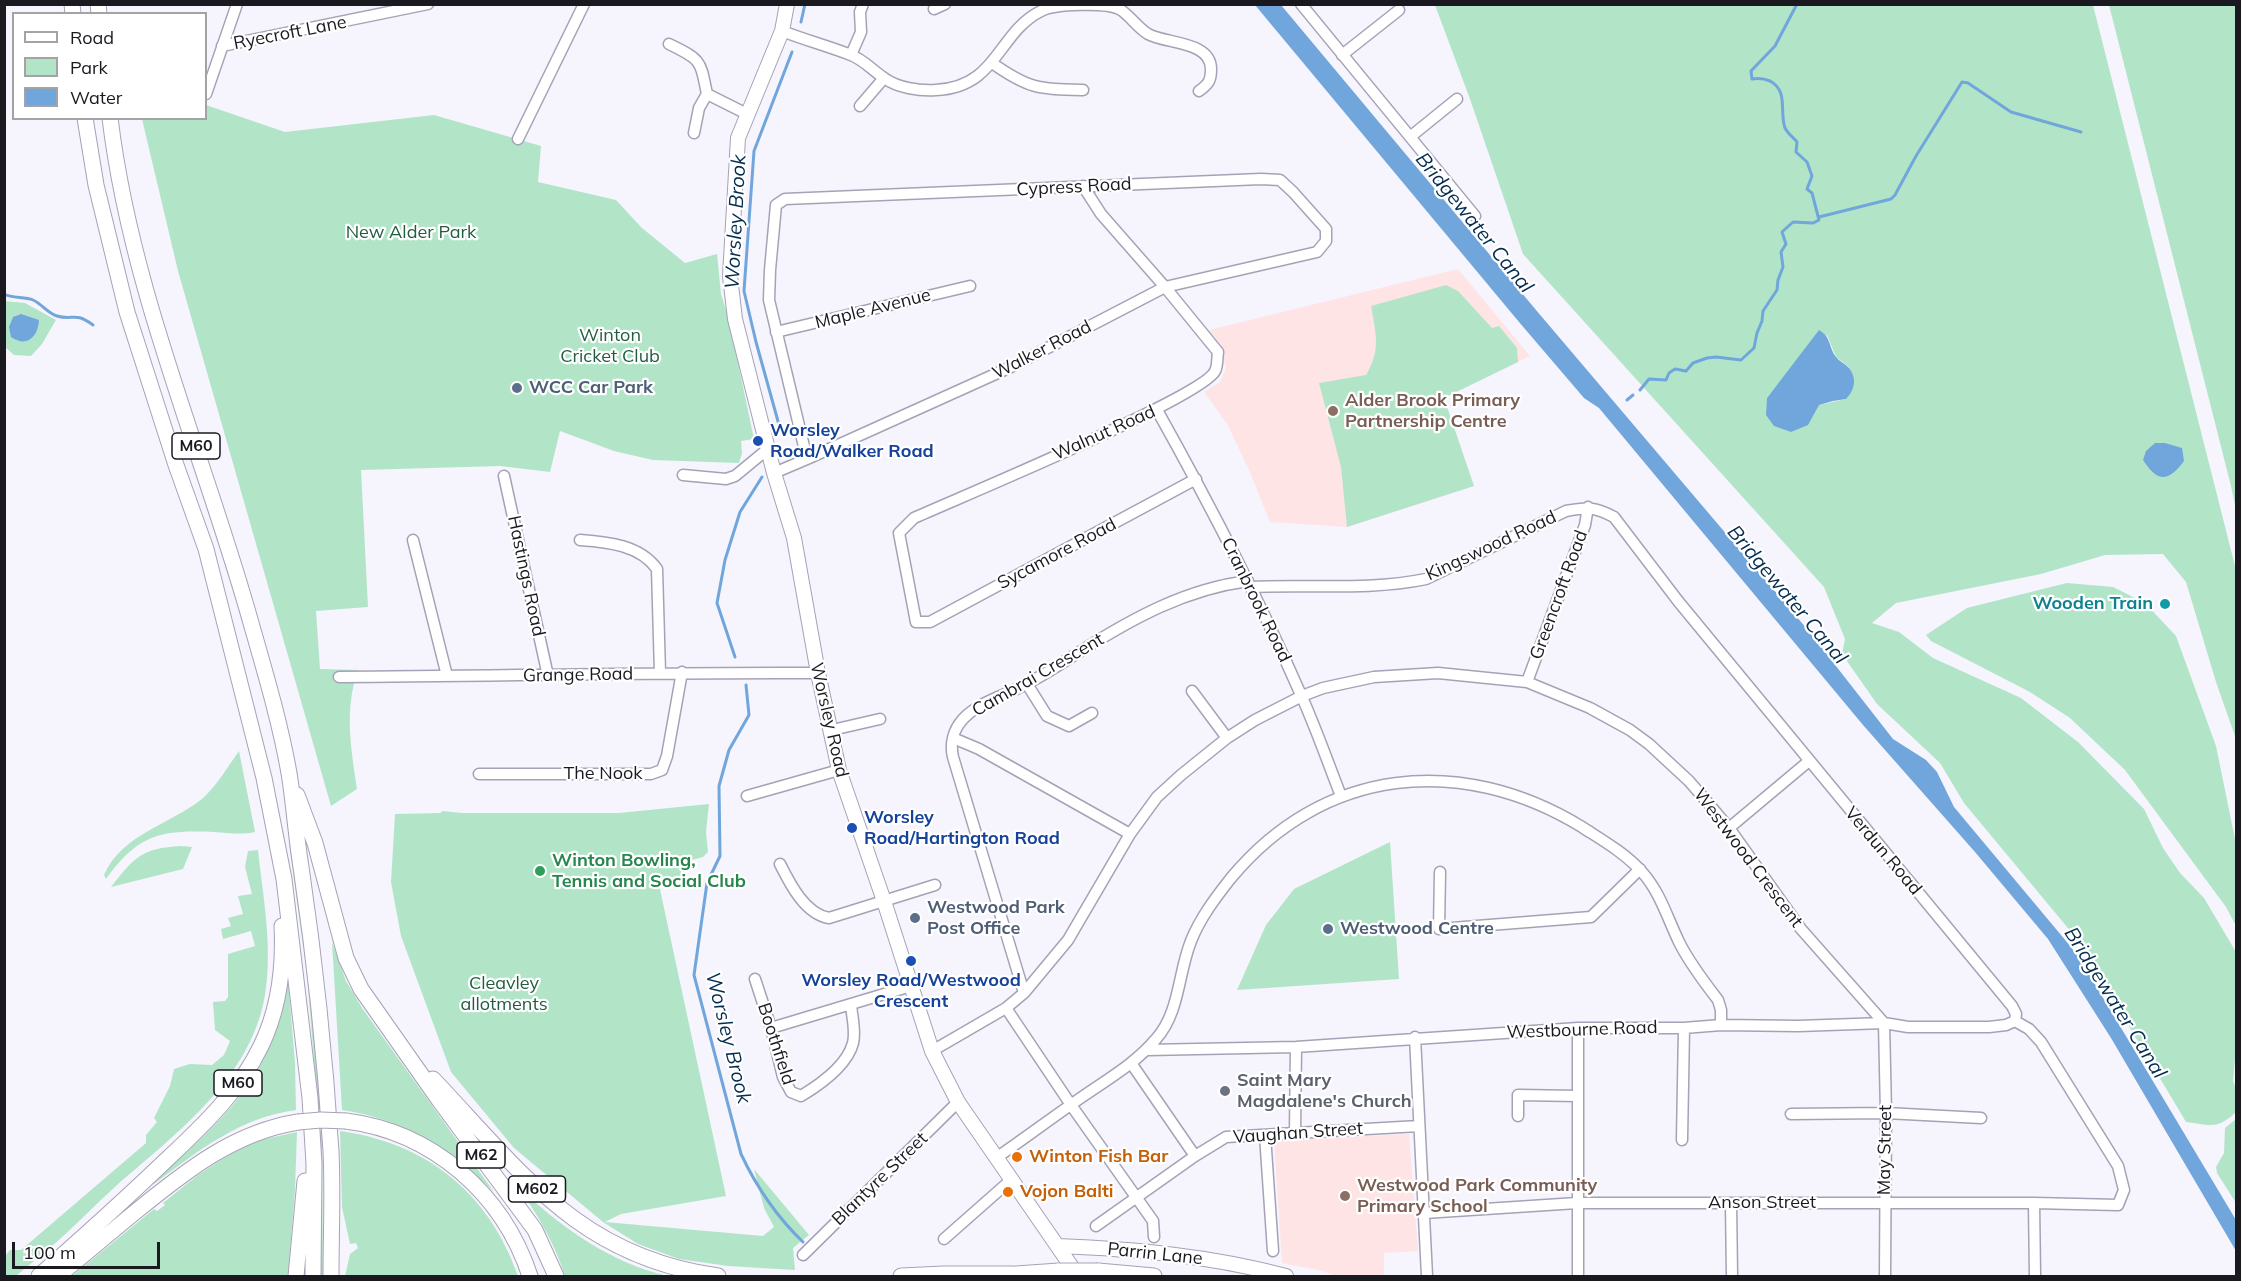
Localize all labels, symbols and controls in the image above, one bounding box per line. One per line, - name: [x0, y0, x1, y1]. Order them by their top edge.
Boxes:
- street label: Ryecroft Lane: [232, 11, 348, 55]
- legend: [12, 12, 207, 120]
- text: Road: [70, 26, 114, 49]
- text: Park: [70, 56, 108, 79]
- text: Water: [70, 86, 122, 109]
- water label: Bridgewater Canal: [1410, 148, 1538, 298]
- water label: Worsley Brook: [720, 154, 752, 290]
- street label: Cypress Road: [1016, 173, 1132, 201]
- park label: New Alder Park: [346, 222, 476, 244]
- street label: Maple Avenue: [813, 284, 933, 334]
- street label: Walker Road: [989, 316, 1095, 384]
- park label: Winton Cricket Club: [560, 325, 660, 368]
- place label: WCC Car Park: [529, 377, 653, 399]
- marker: WCC Car Park: [510, 381, 524, 395]
- place label: Alder Brook Primary Partnership Centre: [1345, 390, 1520, 432]
- street label: Walnut Road: [1049, 401, 1159, 465]
- marker: Alder Brook Primary Partnership Centre: [1326, 404, 1340, 418]
- place label: Worsley Road/Walker Road: [770, 420, 934, 462]
- road number: M60: [172, 433, 220, 459]
- marker: Worsley Road/Walker Road: [751, 434, 765, 448]
- street label: Kingswood Road: [1422, 506, 1560, 586]
- street label: Hastings Road: [503, 514, 549, 638]
- street label: Sycamore Road: [994, 514, 1120, 594]
- water label: Bridgewater Canal: [1722, 521, 1852, 669]
- street label: Greencroft Road: [1526, 527, 1592, 663]
- street label: Cranbrook Road: [1216, 534, 1296, 666]
- place label: Wooden Train: [2032, 593, 2153, 615]
- marker: Wooden Train: [2158, 597, 2172, 611]
- street label: Cambrai Crescent: [968, 629, 1108, 721]
- street label: Worsley Road: [805, 661, 853, 779]
- street label: Grange Road: [523, 663, 633, 687]
- street label: The Nook: [563, 763, 643, 785]
- street label: Westwood Crescent: [1689, 784, 1807, 932]
- street label: Verdun Road: [1840, 803, 1926, 899]
- place label: Worsley Road/Hartington Road: [864, 807, 1060, 850]
- marker: Worsley Road/Hartington Road: [845, 821, 859, 835]
- place label: Winton Bowling, Tennis and Social Club: [552, 850, 746, 892]
- marker: Winton Bowling, Tennis and Social Club: [533, 864, 547, 878]
- place label: Westwood Park Post Office: [927, 897, 1065, 940]
- marker: Westwood Park Post Office: [908, 911, 922, 925]
- place label: Westwood Centre: [1340, 918, 1494, 940]
- marker: Westwood Centre: [1321, 922, 1335, 936]
- water label: Bridgewater Canal: [2059, 923, 2171, 1083]
- marker: Worsley Road/Westwood Crescent: [904, 954, 918, 968]
- water label: Worsley Brook: [700, 970, 756, 1106]
- place label: Worsley Road/Westwood Crescent: [801, 970, 1021, 1012]
- park label: Cleavley allotments: [460, 973, 548, 1016]
- street label: Boothfield: [753, 1000, 799, 1088]
- street label: Westbourne Road: [1506, 1017, 1658, 1043]
- road number: M60: [214, 1070, 262, 1096]
- place label: Saint Mary Magdalene's Church: [1237, 1070, 1412, 1112]
- marker: Saint Mary Magdalene's Church: [1218, 1084, 1232, 1098]
- street label: May Street: [1873, 1105, 1897, 1195]
- street label: Vaughan Street: [1232, 1118, 1364, 1148]
- street label: Blantyre Street: [828, 1128, 932, 1230]
- road number: M62: [457, 1142, 505, 1168]
- place label: Winton Fish Bar: [1029, 1146, 1168, 1168]
- marker: Winton Fish Bar: [1010, 1150, 1024, 1164]
- place label: Westwood Park Community Primary School: [1357, 1175, 1597, 1218]
- road number: M602: [508, 1176, 566, 1202]
- place label: Vojon Balti: [1020, 1181, 1113, 1203]
- marker: Vojon Balti: [1001, 1185, 1015, 1199]
- marker: Westwood Park Community Primary School: [1338, 1189, 1352, 1203]
- street label: Anson Street: [1708, 1192, 1816, 1214]
- scale bar: [15, 1230, 164, 1268]
- street label: Parrin Lane: [1106, 1238, 1204, 1270]
- text: 100 m: [23, 1241, 76, 1264]

